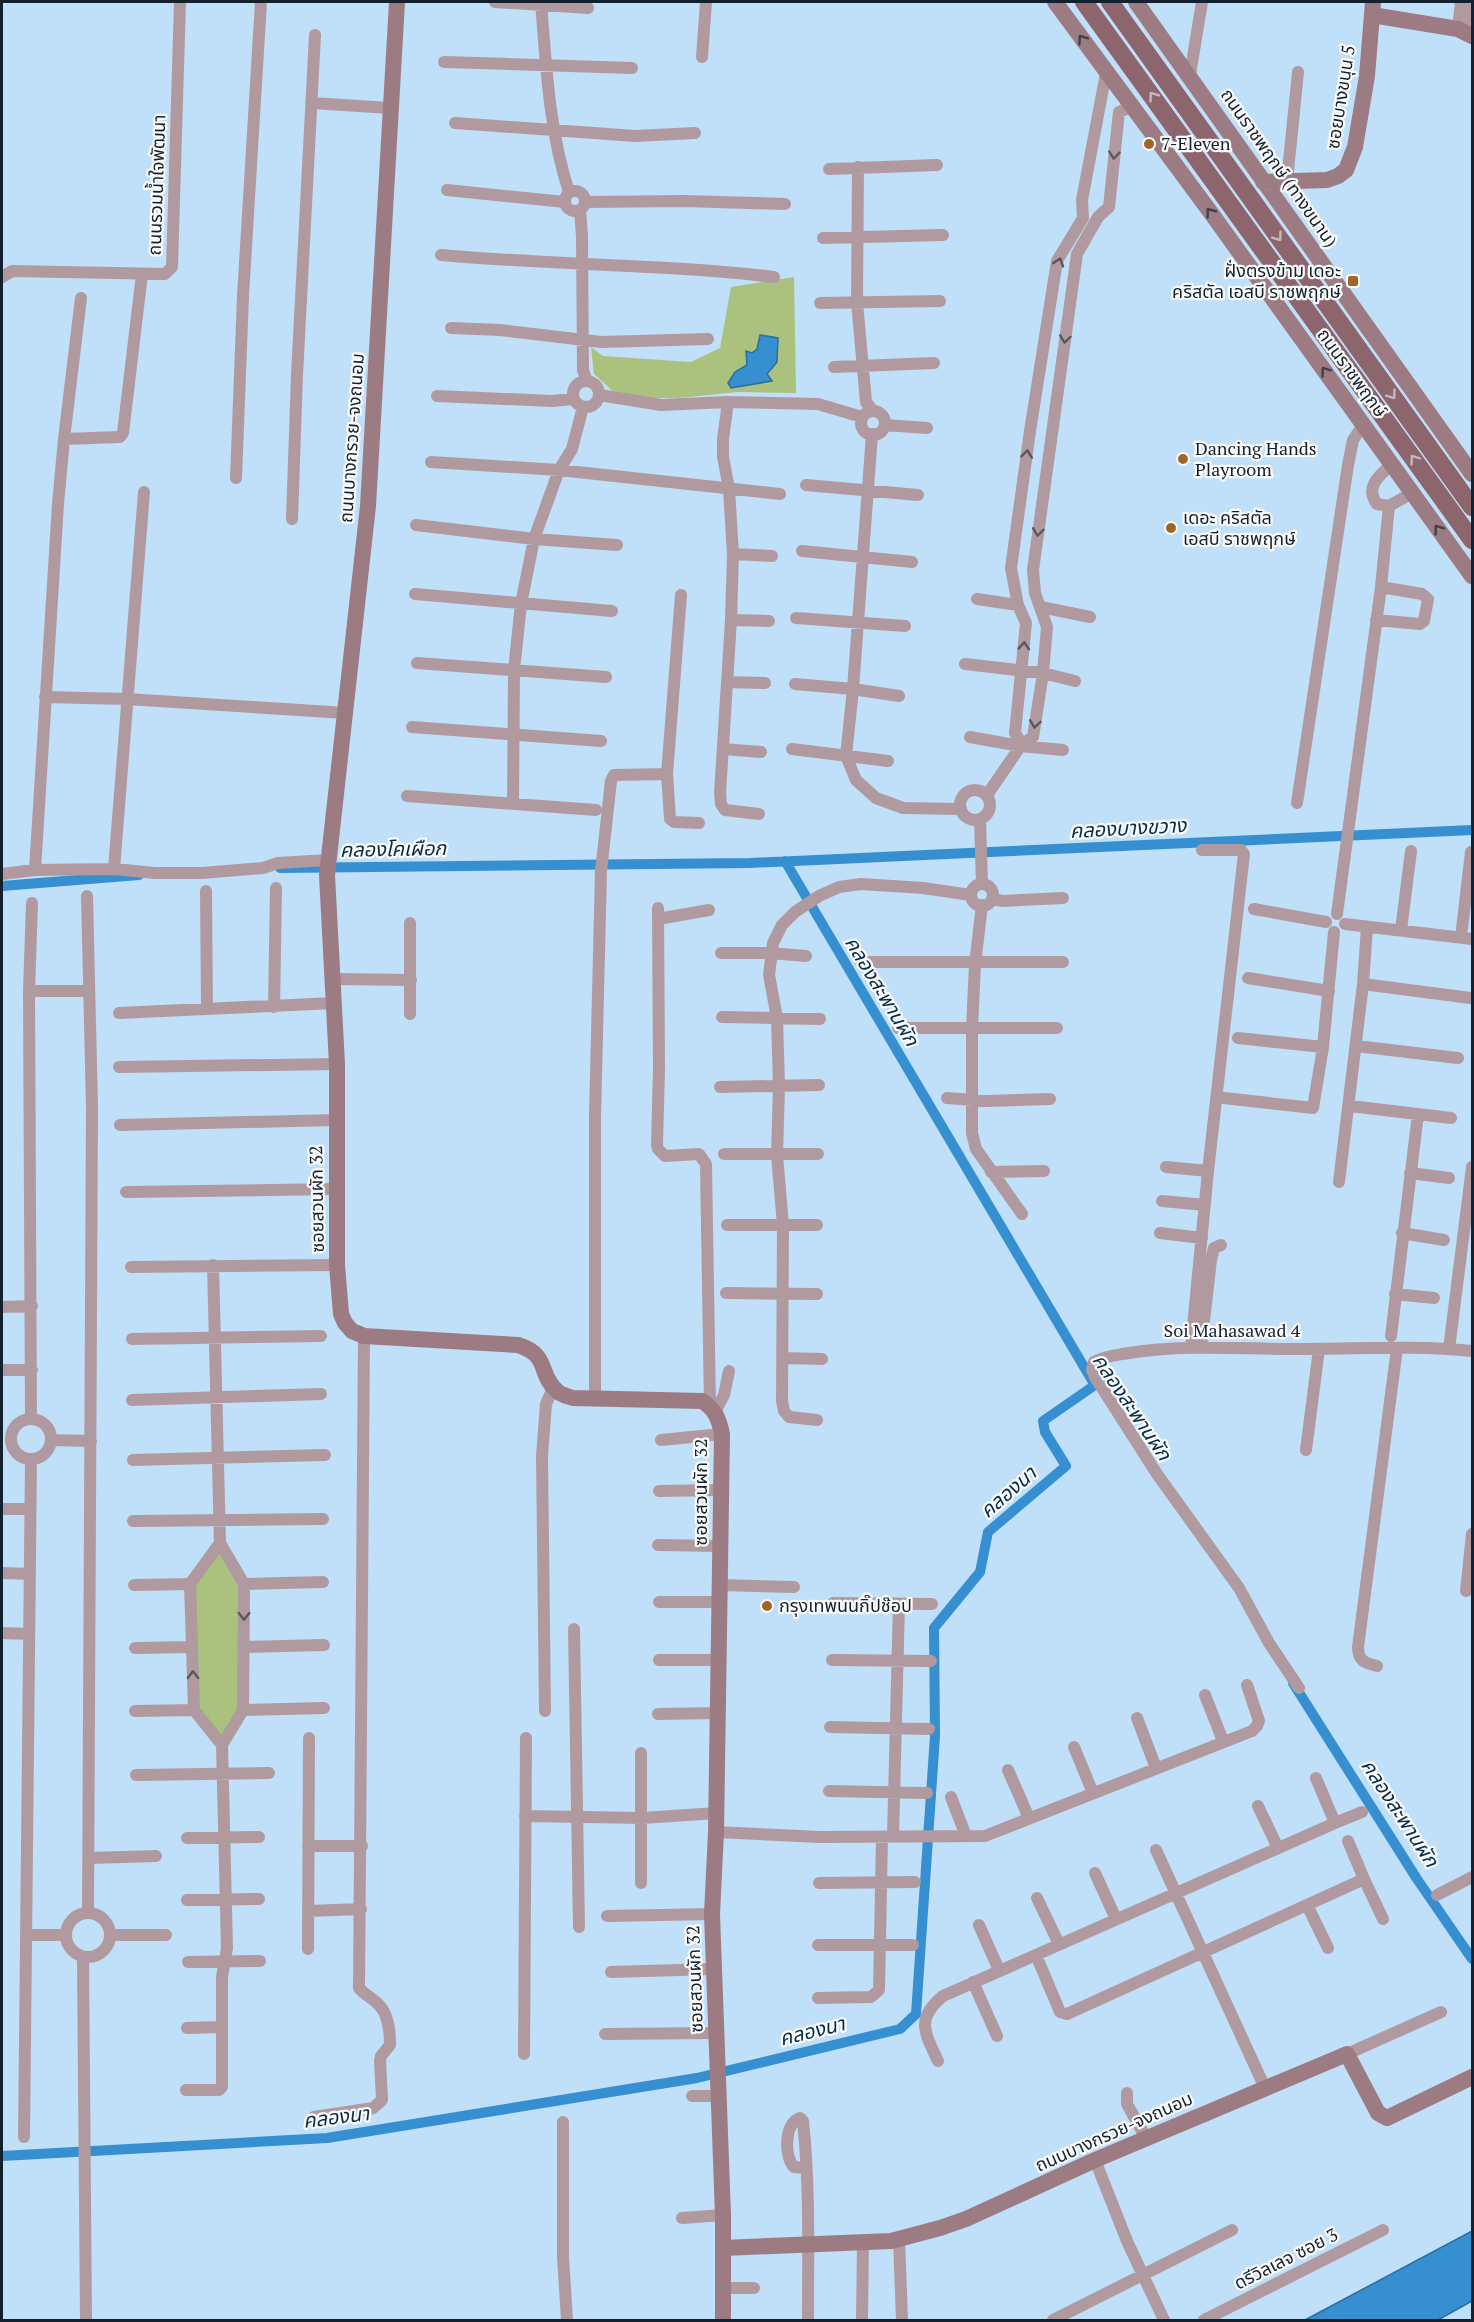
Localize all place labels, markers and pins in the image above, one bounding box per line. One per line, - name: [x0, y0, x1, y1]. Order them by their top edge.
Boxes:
- place label: 7-Eleven: [1161, 131, 1231, 155]
- marker: 7-Eleven: [1142, 137, 1156, 151]
- place label: ฝั่งตรงข้าม เดอะ คริสตัล เอสบี ราชพฤกษ์: [1172, 258, 1341, 303]
- marker: ฝั่งตรงข้าม เดอะ คริสตัล เอสบี ราชพฤกษ์: [1346, 274, 1360, 288]
- place label: Dancing Hands Playroom: [1195, 436, 1317, 481]
- marker: Dancing Hands Playroom: [1176, 452, 1190, 466]
- place label: เดอะ คริสตัล เอสบี ราชพฤกษ์: [1183, 505, 1296, 550]
- marker: เดอะ คริสตัล เอสบี ราชพฤกษ์: [1164, 521, 1178, 535]
- place label: กรุงเทพนนกิ๊ปช๊อป: [779, 1593, 912, 1617]
- marker: กรุงเทพนนกิ๊ปช๊อป: [760, 1599, 774, 1613]

